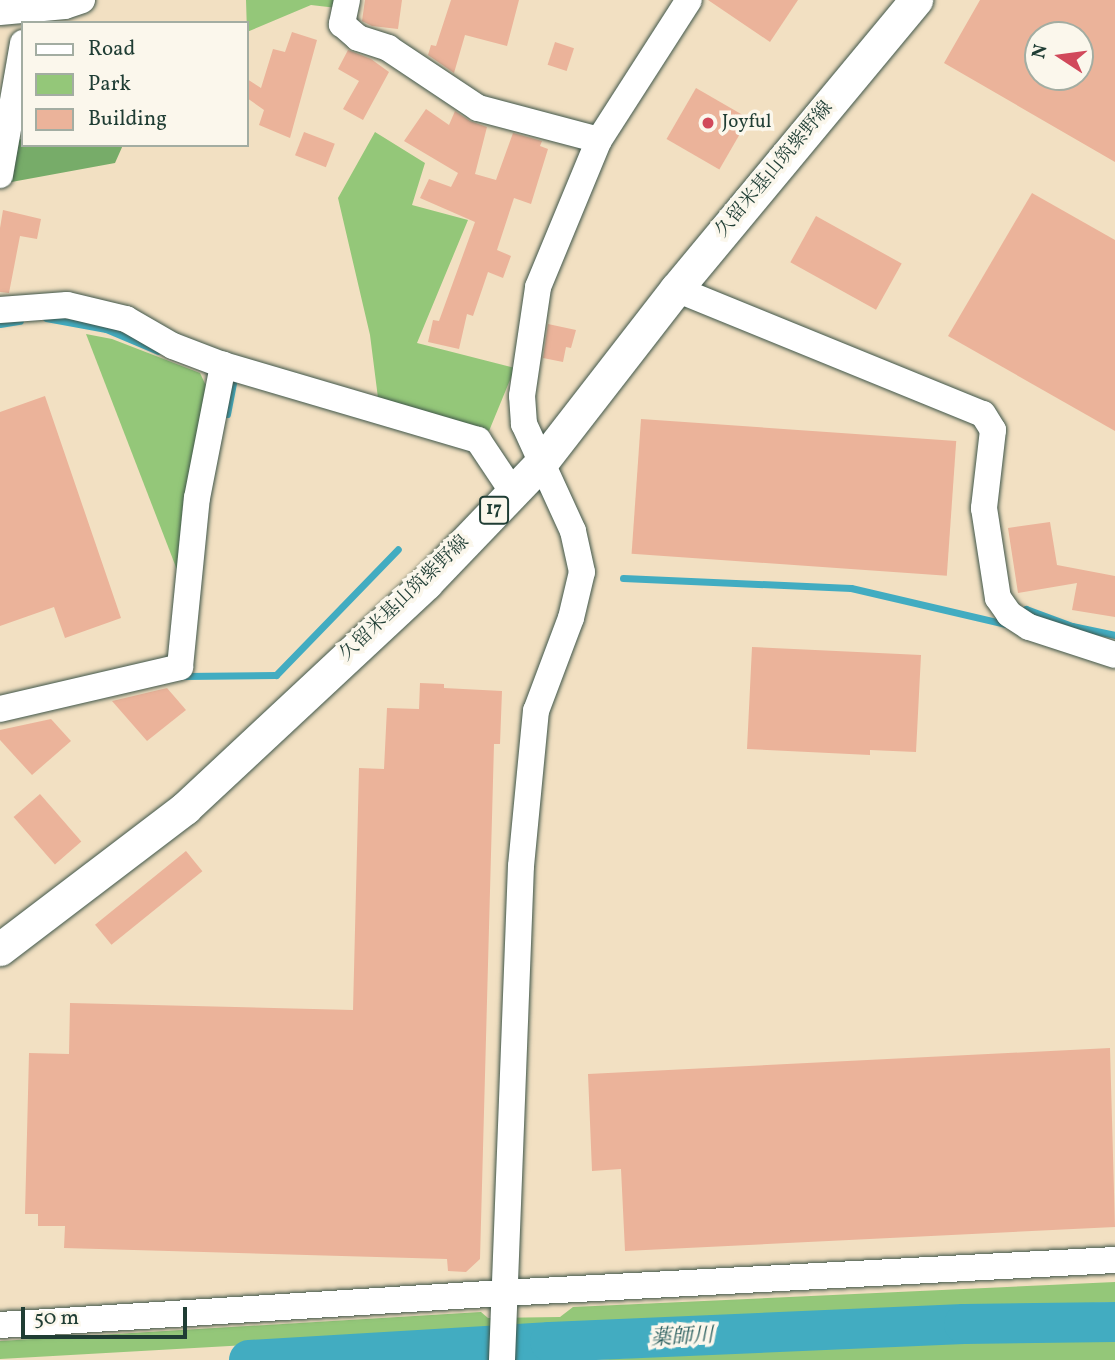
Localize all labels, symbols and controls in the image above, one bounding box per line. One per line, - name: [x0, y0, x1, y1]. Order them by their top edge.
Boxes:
- legend: [21, 21, 248, 147]
- north arrow: [1024, 21, 1094, 91]
- text: Road: [88, 35, 135, 64]
- text: N: [1026, 42, 1055, 61]
- text: Park: [88, 70, 131, 99]
- street label: 久留米基山筑紫野線: [711, 97, 839, 243]
- text: Building: [88, 105, 167, 134]
- place label: Joyful: [722, 112, 771, 134]
- marker: Joyful: [700, 115, 716, 131]
- road number: 17: [478, 496, 510, 524]
- street label: 久留米基山筑紫野線: [336, 531, 474, 667]
- scale bar: [24, 1294, 191, 1338]
- text: 50 m: [34, 1304, 79, 1333]
- water label: 薬師川: [650, 1324, 714, 1352]

